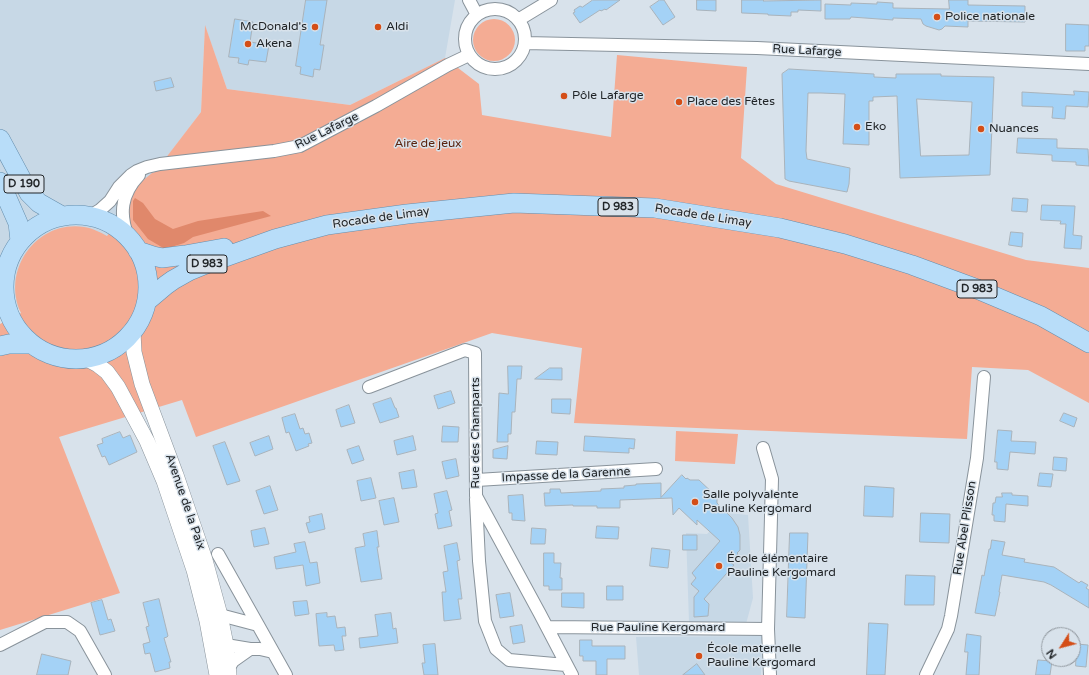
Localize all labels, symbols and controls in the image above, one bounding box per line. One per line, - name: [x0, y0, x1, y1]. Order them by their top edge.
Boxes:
- place label: Police nationale: [945, 10, 1035, 24]
- marker: Police nationale: [932, 12, 942, 22]
- place label: McDonald's: [240, 20, 307, 34]
- place label: Aldi: [386, 20, 408, 34]
- marker: McDonald's: [310, 22, 320, 32]
- marker: Aldi: [373, 22, 383, 32]
- place label: Akena: [256, 37, 292, 51]
- marker: Akena: [243, 39, 253, 49]
- street label: Rue Lafarge: [772, 42, 842, 60]
- place label: Pôle Lafarge: [572, 89, 644, 103]
- marker: Pôle Lafarge: [559, 91, 569, 101]
- place label: Place des Fêtes: [687, 95, 775, 109]
- marker: Place des Fêtes: [674, 97, 684, 107]
- street label: Rue Lafarge: [293, 109, 361, 153]
- place label: Eko: [865, 120, 886, 134]
- marker: Eko: [852, 122, 862, 132]
- place label: Nuances: [989, 122, 1039, 136]
- marker: Nuances: [976, 124, 986, 134]
- park label: Aire de jeux: [394, 137, 462, 151]
- road number: D 190: [4, 175, 44, 193]
- road number: D 983: [598, 198, 638, 216]
- street label: Rocade de Limay: [654, 201, 752, 231]
- street label: Rocade de Limay: [332, 204, 430, 232]
- road number: D 983: [187, 255, 227, 273]
- road number: D 983: [957, 280, 997, 298]
- street label: Rue des Champarts: [469, 377, 483, 489]
- street label: Avenue de la Paix: [162, 452, 208, 552]
- street label: Impasse de la Garenne: [501, 464, 631, 486]
- street label: Rue Abel Plisson: [950, 480, 980, 576]
- place label: Salle polyvalente Pauline Kergomard: [703, 488, 812, 516]
- marker: Salle polyvalente Pauline Kergomard: [690, 497, 700, 507]
- place label: École élémentaire Pauline Kergomard: [727, 552, 836, 580]
- marker: École élémentaire Pauline Kergomard: [714, 561, 724, 571]
- street label: Rue Pauline Kergomard: [591, 621, 725, 635]
- north arrow: [1041, 627, 1081, 667]
- place label: École maternelle Pauline Kergomard: [707, 642, 816, 670]
- text: N: [1044, 646, 1060, 661]
- marker: École maternelle Pauline Kergomard: [694, 651, 704, 661]

